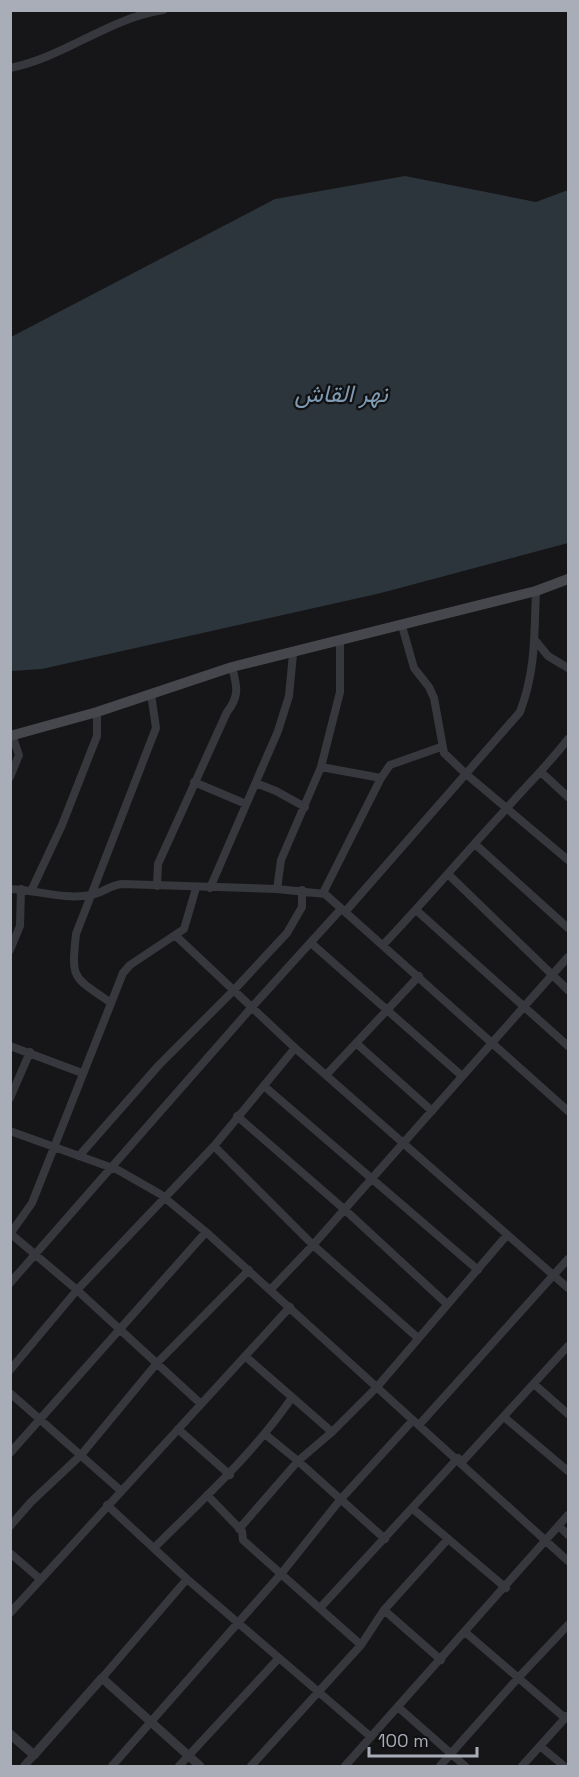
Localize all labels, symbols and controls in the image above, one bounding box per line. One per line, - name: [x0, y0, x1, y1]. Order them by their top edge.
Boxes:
- water label: نهر القاش: [294, 378, 389, 409]
- scale bar: [369, 1720, 477, 1758]
- text: 100 m: [378, 1729, 429, 1752]

